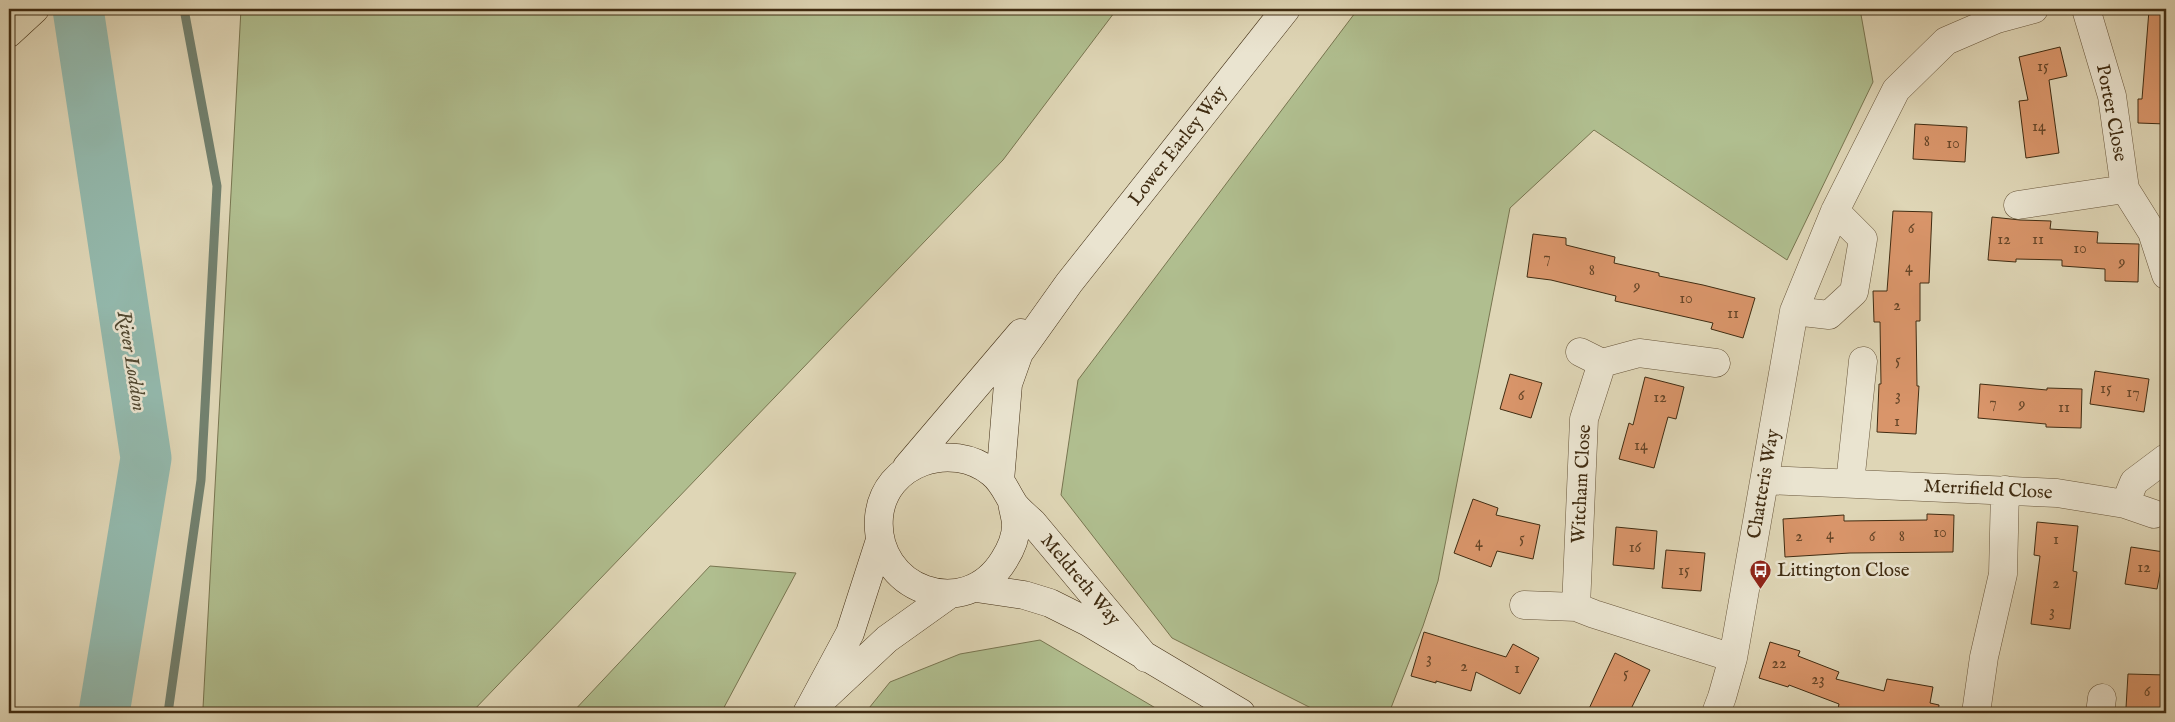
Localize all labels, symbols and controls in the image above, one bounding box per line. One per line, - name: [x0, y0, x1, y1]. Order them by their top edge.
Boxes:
- house number: 15: [2037, 57, 2049, 77]
- street label: Porter Close: [2090, 62, 2132, 164]
- street label: Lower Earley Way: [1124, 81, 1233, 211]
- house number: 14: [2032, 117, 2046, 137]
- house number: 8: [1924, 132, 1930, 152]
- house number: 10: [1946, 134, 1960, 154]
- house number: 6: [1908, 219, 1915, 239]
- house number: 12: [1997, 230, 2011, 250]
- house number: 11: [2032, 230, 2044, 250]
- house number: 10: [2073, 239, 2087, 259]
- house number: 7: [1543, 248, 1551, 268]
- house number: 9: [2118, 253, 2126, 273]
- house number: 4: [1905, 258, 1913, 278]
- house number: 8: [1589, 261, 1595, 281]
- house number: 9: [1633, 277, 1641, 297]
- house number: 10: [1679, 289, 1693, 309]
- house number: 2: [1893, 296, 1901, 316]
- house number: 11: [1727, 304, 1739, 324]
- water label: River Loddon: [111, 309, 151, 413]
- house number: 5: [1895, 351, 1901, 371]
- house number: 15: [2100, 379, 2112, 399]
- house number: 17: [2126, 383, 2140, 403]
- house number: 6: [1518, 386, 1525, 406]
- house number: 3: [1895, 386, 1901, 406]
- house number: 12: [1653, 388, 1667, 408]
- house number: 7: [1989, 393, 1997, 413]
- house number: 9: [2018, 395, 2026, 415]
- house number: 11: [2058, 398, 2070, 418]
- house number: 1: [1894, 412, 1900, 432]
- street label: Witcham Close: [1567, 424, 1597, 544]
- street label: Chatteris Way: [1743, 427, 1786, 541]
- house number: 14: [1634, 436, 1648, 456]
- street label: Merrifield Close: [1923, 475, 2053, 505]
- house number: 10: [1933, 523, 1947, 543]
- house number: 4: [1826, 525, 1834, 545]
- house number: 2: [1795, 527, 1803, 547]
- house number: 6: [1869, 527, 1876, 547]
- house number: 8: [1899, 527, 1905, 547]
- street label: Meldreth Way: [1035, 529, 1126, 631]
- house number: 5: [1519, 529, 1525, 549]
- house number: 1: [2053, 530, 2059, 550]
- house number: 4: [1475, 533, 1483, 553]
- house number: 16: [1629, 538, 1642, 558]
- house number: 12: [2137, 558, 2151, 578]
- bus stop icon: Littington Close: [1749, 559, 1773, 590]
- place label: Littington Close: [1777, 559, 1910, 583]
- house number: 15: [1678, 561, 1690, 581]
- house number: 2: [2052, 574, 2060, 594]
- house number: 3: [2049, 602, 2055, 622]
- house number: 3: [1426, 649, 1432, 669]
- house number: 22: [1771, 654, 1787, 674]
- house number: 2: [1460, 657, 1468, 677]
- house number: 1: [1514, 659, 1520, 679]
- house number: 5: [1623, 664, 1629, 684]
- house number: 23: [1811, 670, 1825, 690]
- house number: 6: [2144, 682, 2151, 702]

